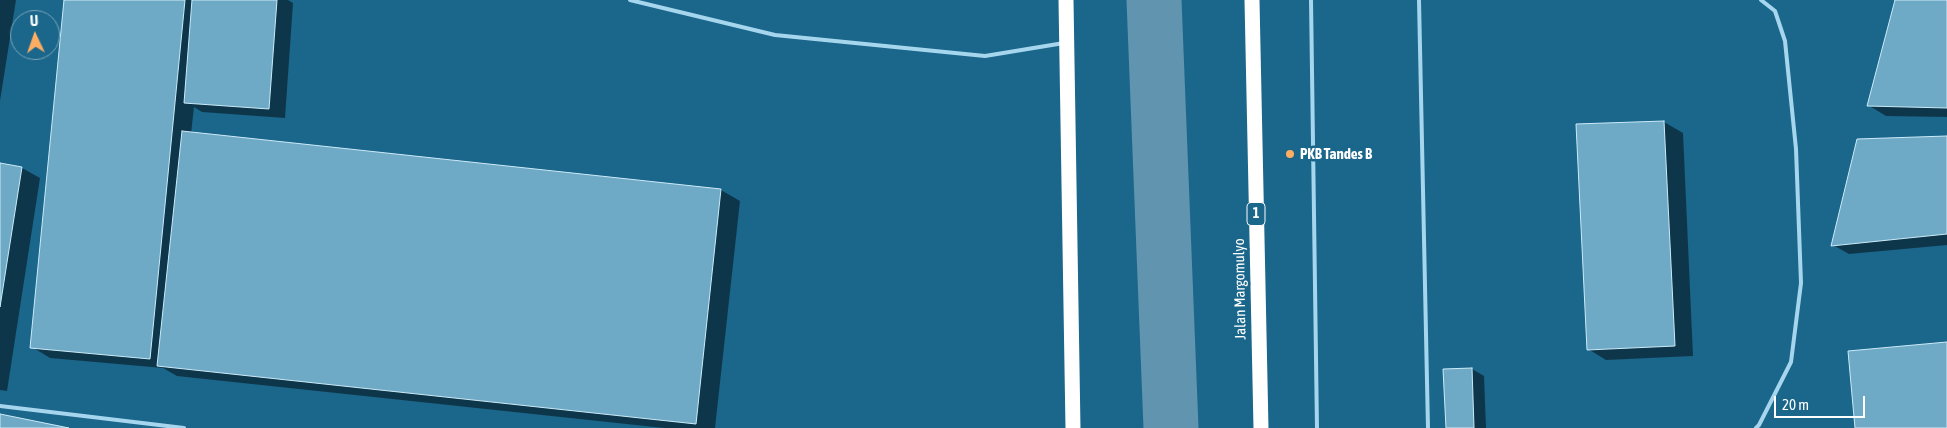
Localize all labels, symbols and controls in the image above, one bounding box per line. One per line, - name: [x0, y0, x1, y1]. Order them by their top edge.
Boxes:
- north arrow: [10, 10, 60, 60]
- text: U: [30, 13, 39, 29]
- place label: PKB Tandes B: [1300, 145, 1372, 163]
- marker: PKB Tandes B: [1284, 148, 1296, 160]
- road number: 1: [1247, 202, 1265, 225]
- street label: Jalan Margomulyo: [1230, 238, 1250, 340]
- scale bar: [1777, 386, 1868, 418]
- text: 20 m: [1782, 396, 1809, 413]

